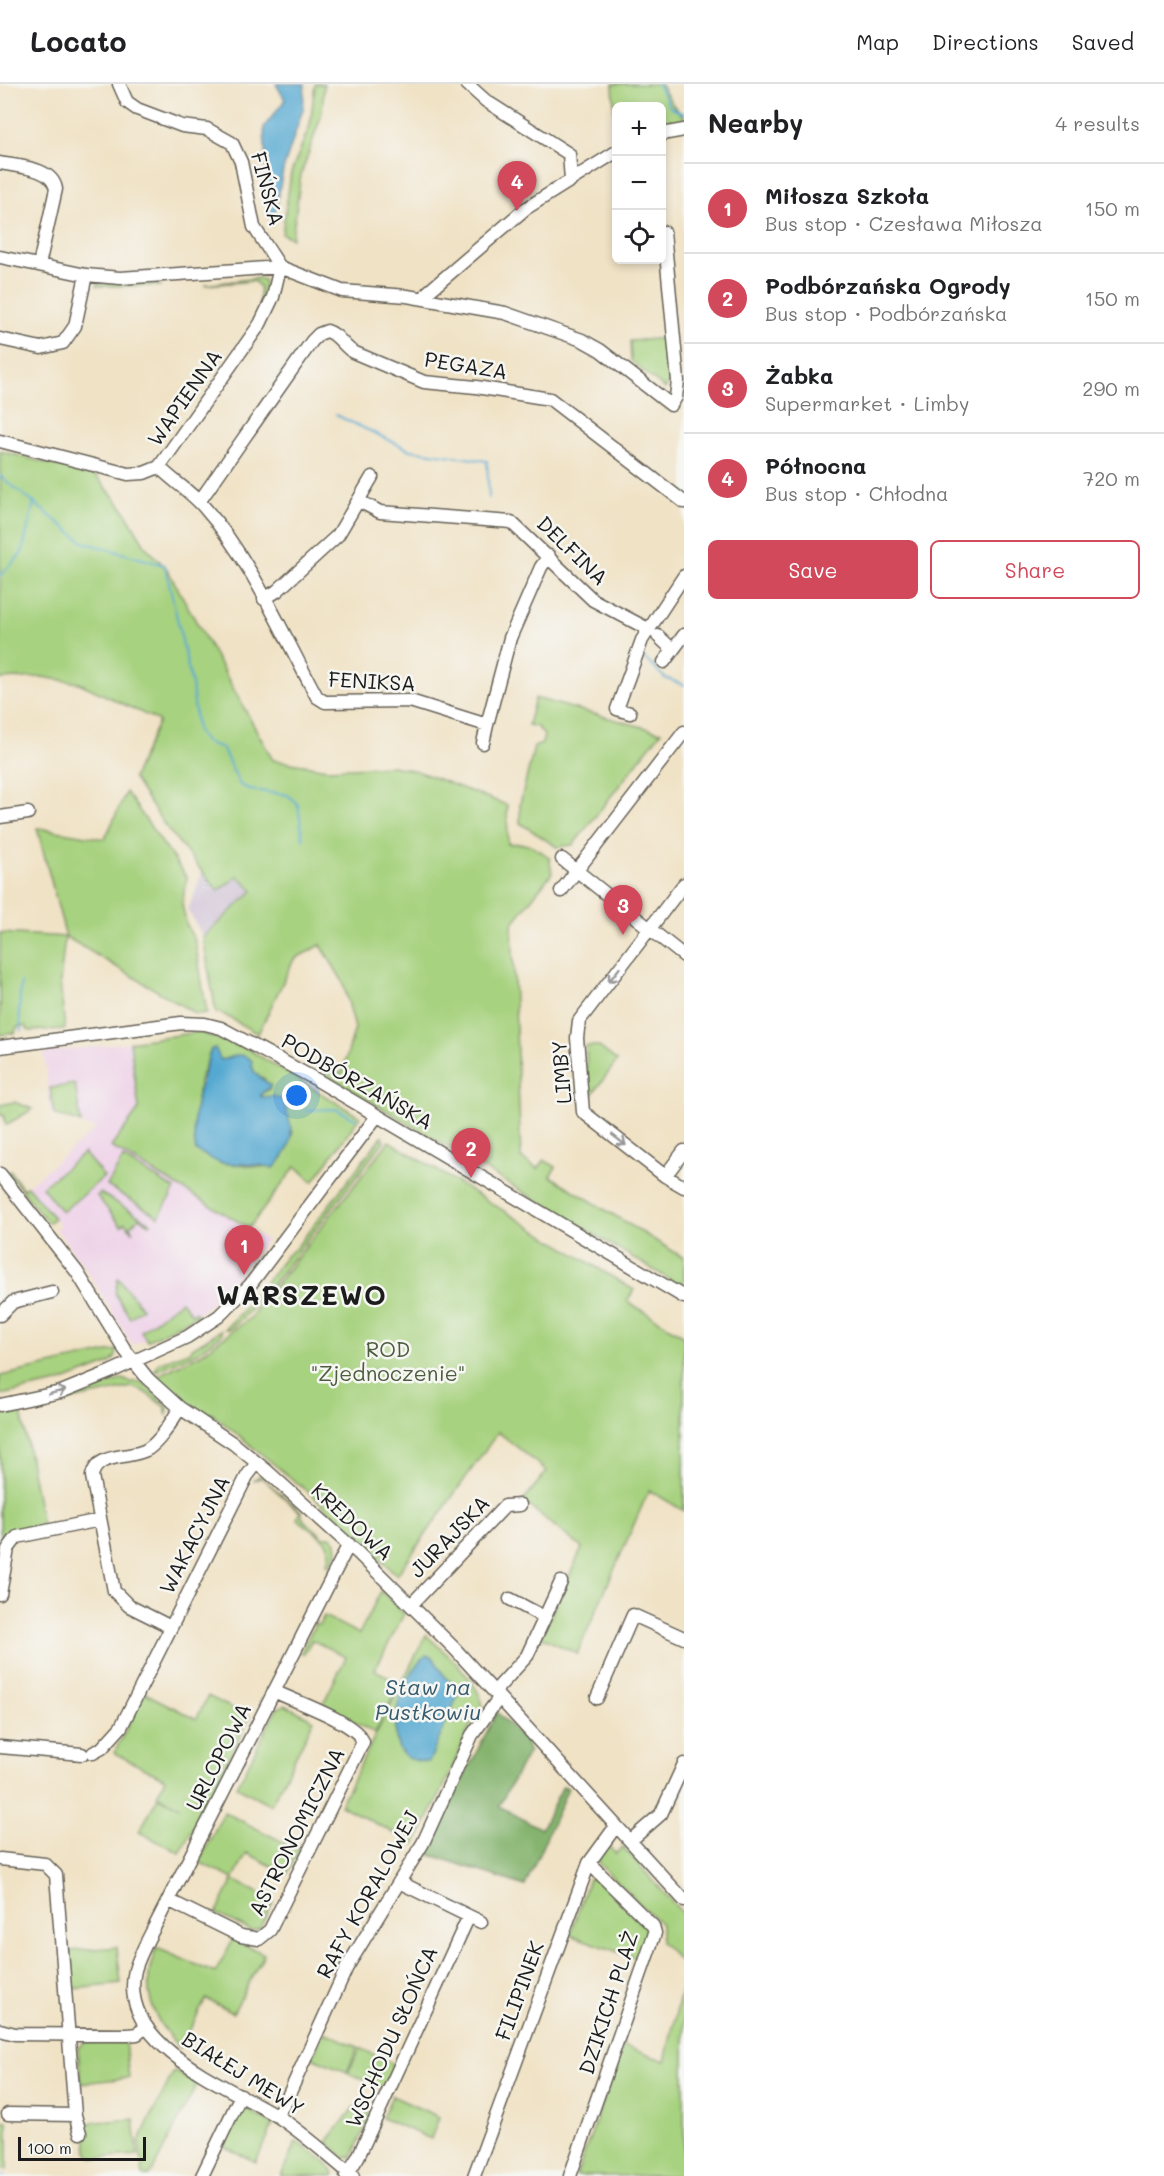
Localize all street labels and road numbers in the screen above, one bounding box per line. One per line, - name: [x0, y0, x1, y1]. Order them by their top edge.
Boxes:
- street label: FIŃSKA: [246, 149, 291, 229]
- street label: WAPIENNA: [140, 343, 227, 451]
- street label: PEGAZA: [423, 345, 510, 384]
- street label: DELFINA: [532, 509, 614, 590]
- street label: FENIKSA: [328, 665, 417, 696]
- street label: PODBÓRZAŃSKA: [277, 1026, 438, 1135]
- street label: LIMBY: [544, 1039, 577, 1105]
- street label: WAKACYJNA: [152, 1471, 235, 1598]
- street label: KREDOWA: [306, 1476, 400, 1566]
- street label: JURAJSKA: [403, 1489, 495, 1583]
- street label: URLOPOWA: [179, 1698, 256, 1815]
- street label: ASTRONOMICZNA: [242, 1743, 350, 1920]
- street label: RAFY KORALOWEJ: [309, 1805, 424, 1983]
- street label: DZIKICH PLAŻ: [572, 1928, 643, 2078]
- street label: FILIPINEK: [488, 1937, 549, 2044]
- street label: WSCHODU SŁOŃCA: [338, 1941, 443, 2131]
- street label: BIAŁEJ MEWY: [178, 2024, 310, 2121]

